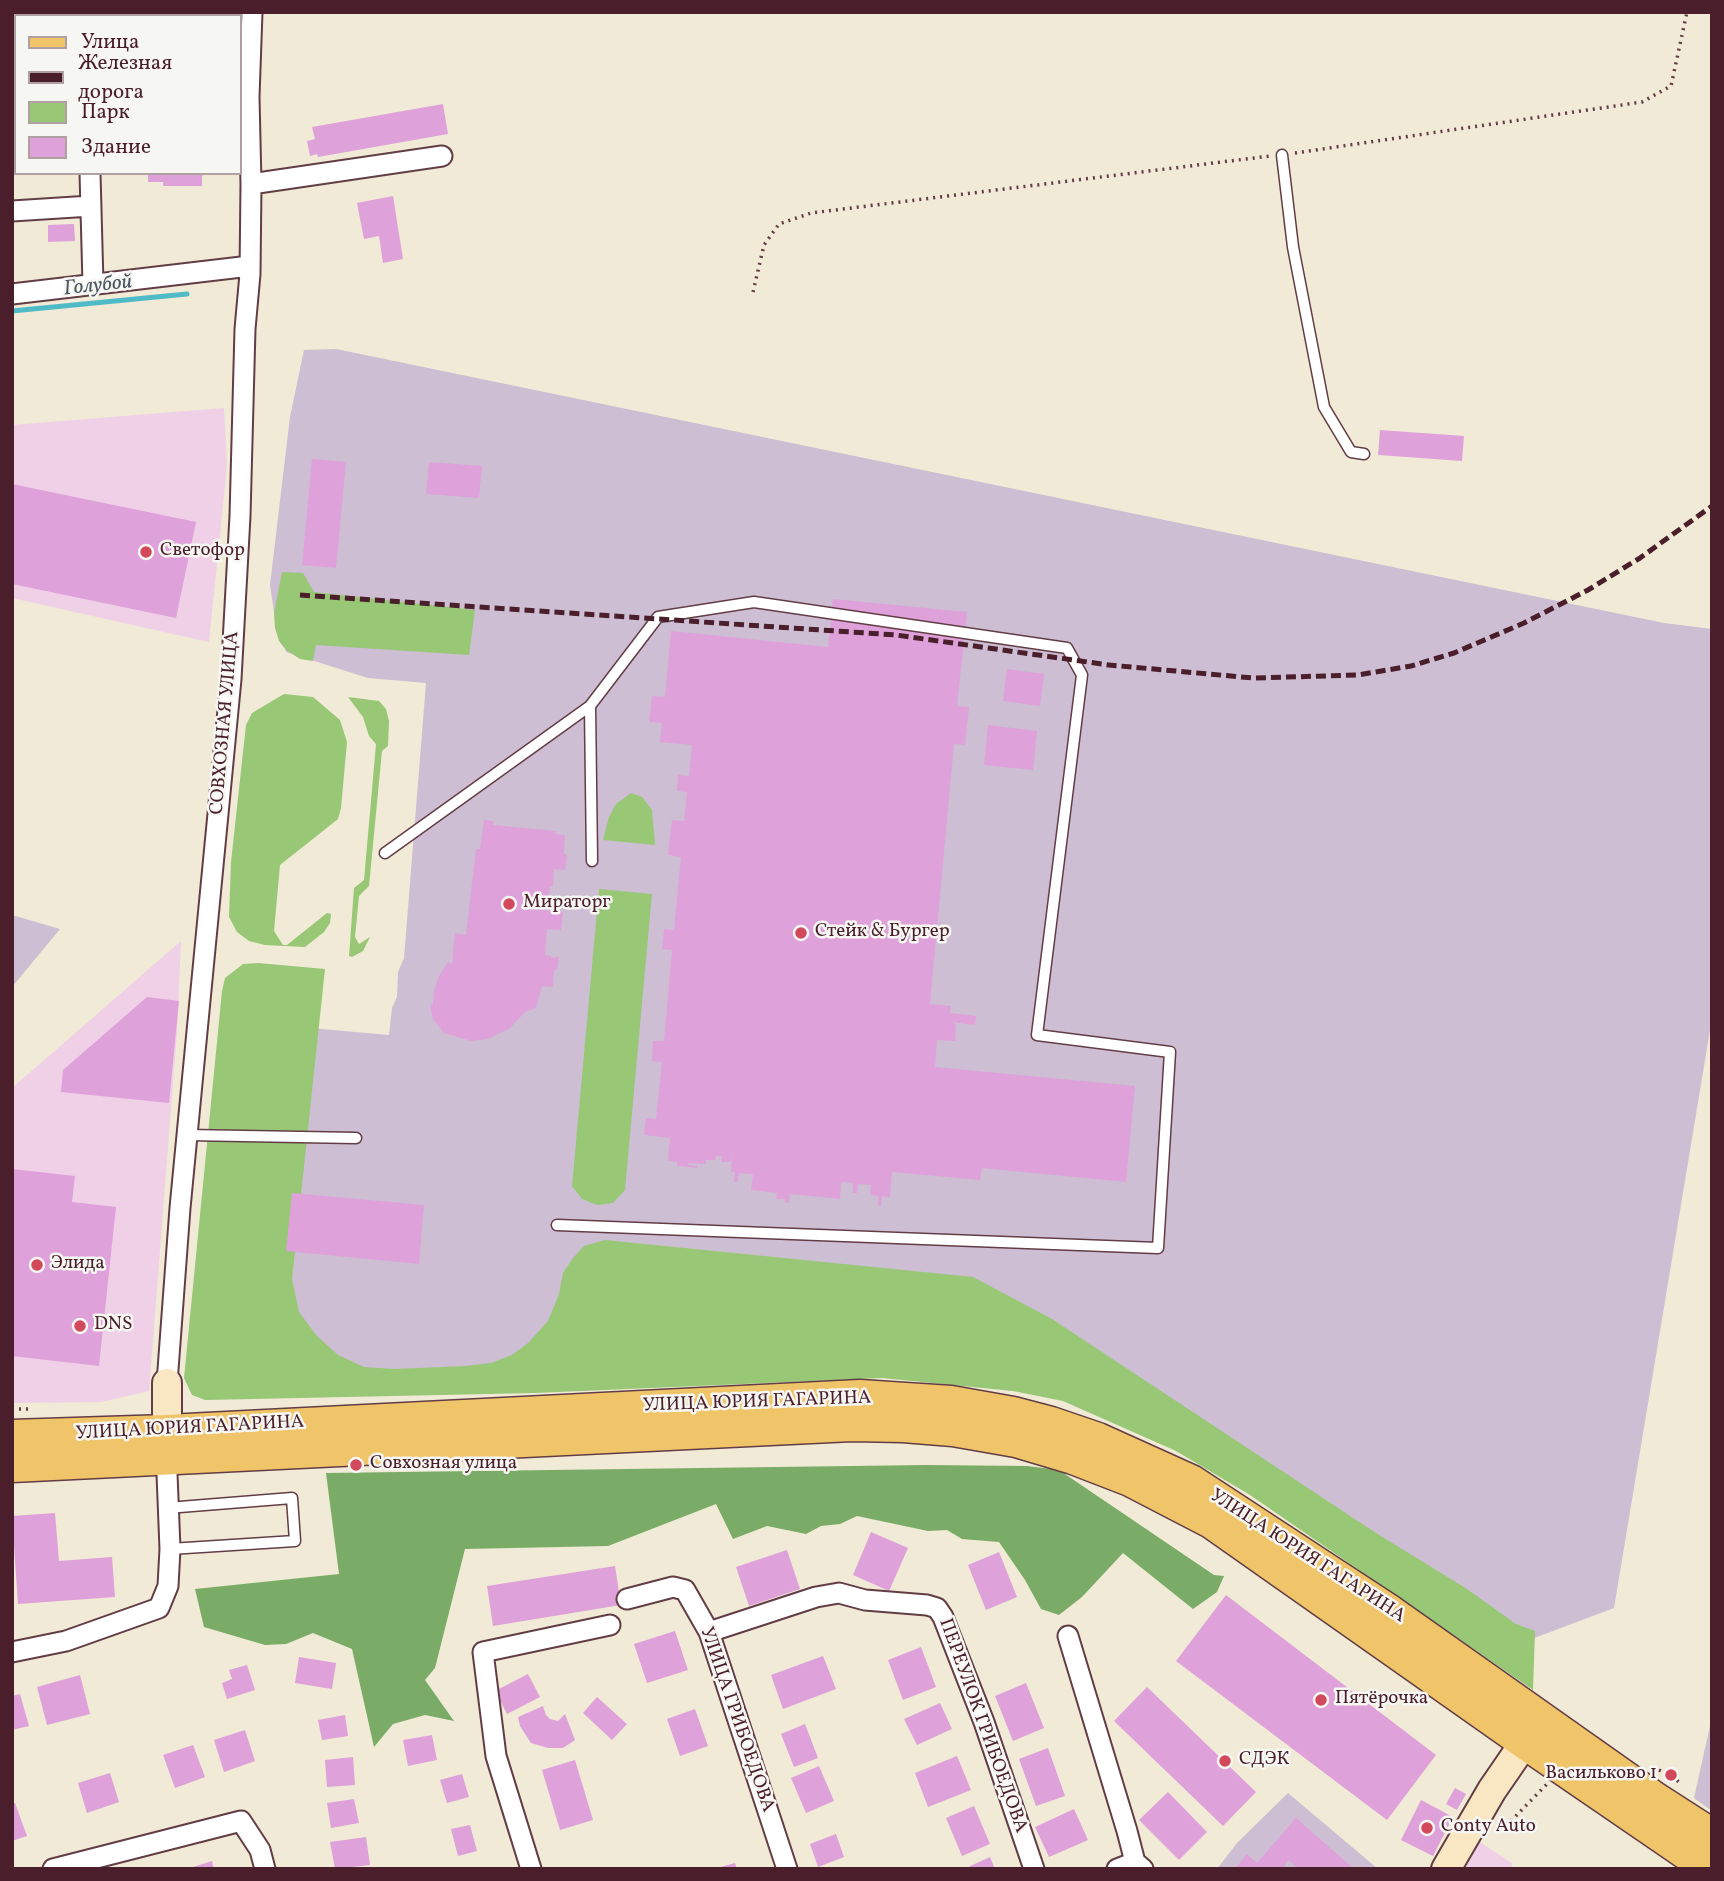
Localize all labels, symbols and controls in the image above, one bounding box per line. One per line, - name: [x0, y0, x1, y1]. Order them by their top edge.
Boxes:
- legend: [14, 14, 242, 175]
- text: Улица: [81, 28, 139, 57]
- text: Железная дорога: [78, 49, 172, 107]
- text: Парк: [81, 98, 130, 127]
- text: Здание: [81, 133, 151, 162]
- water label: Голубой: [63, 271, 133, 303]
- place label: Светофор: [160, 541, 245, 563]
- marker: Светофор: [138, 544, 154, 560]
- street label: СОВХОЗНАЯ УЛИЦА: [207, 630, 245, 816]
- place label: Мираторг: [523, 893, 611, 915]
- marker: Мираторг: [501, 896, 517, 912]
- place label: Стейк & Бургер: [815, 922, 950, 944]
- marker: Стейк & Бургер: [793, 925, 809, 941]
- place label: Элида: [51, 1254, 105, 1276]
- marker: Элида: [29, 1257, 45, 1273]
- place label: DNS: [94, 1315, 132, 1337]
- marker: DNS: [72, 1318, 88, 1334]
- street label: УЛИЦА ЮРИЯ ГАГАРИНА: [642, 1388, 872, 1418]
- street label: УЛИЦА ЮРИЯ ГАГАРИНА: [75, 1412, 305, 1446]
- place label: Совхозная улица: [370, 1454, 517, 1476]
- marker: Совхозная улица: [348, 1457, 364, 1473]
- street label: УЛИЦА ЮРИЯ ГАГАРИНА: [1205, 1485, 1409, 1629]
- street label: ПЕРЕУЛОК ГРИБОЕДОВА: [933, 1616, 1031, 1836]
- street label: УЛИЦА ГРИБОЕДОВА: [694, 1624, 778, 1816]
- place label: Пятёрочка: [1335, 1689, 1428, 1711]
- marker: Пятёрочка: [1313, 1692, 1329, 1708]
- place label: СДЭК: [1239, 1750, 1289, 1772]
- marker: СДЭК: [1217, 1753, 1233, 1769]
- place label: Васильково 1: [1545, 1764, 1657, 1786]
- marker: Васильково 1: [1663, 1767, 1679, 1783]
- place label: Conty Auto: [1441, 1817, 1536, 1839]
- marker: Conty Auto: [1419, 1820, 1435, 1836]

